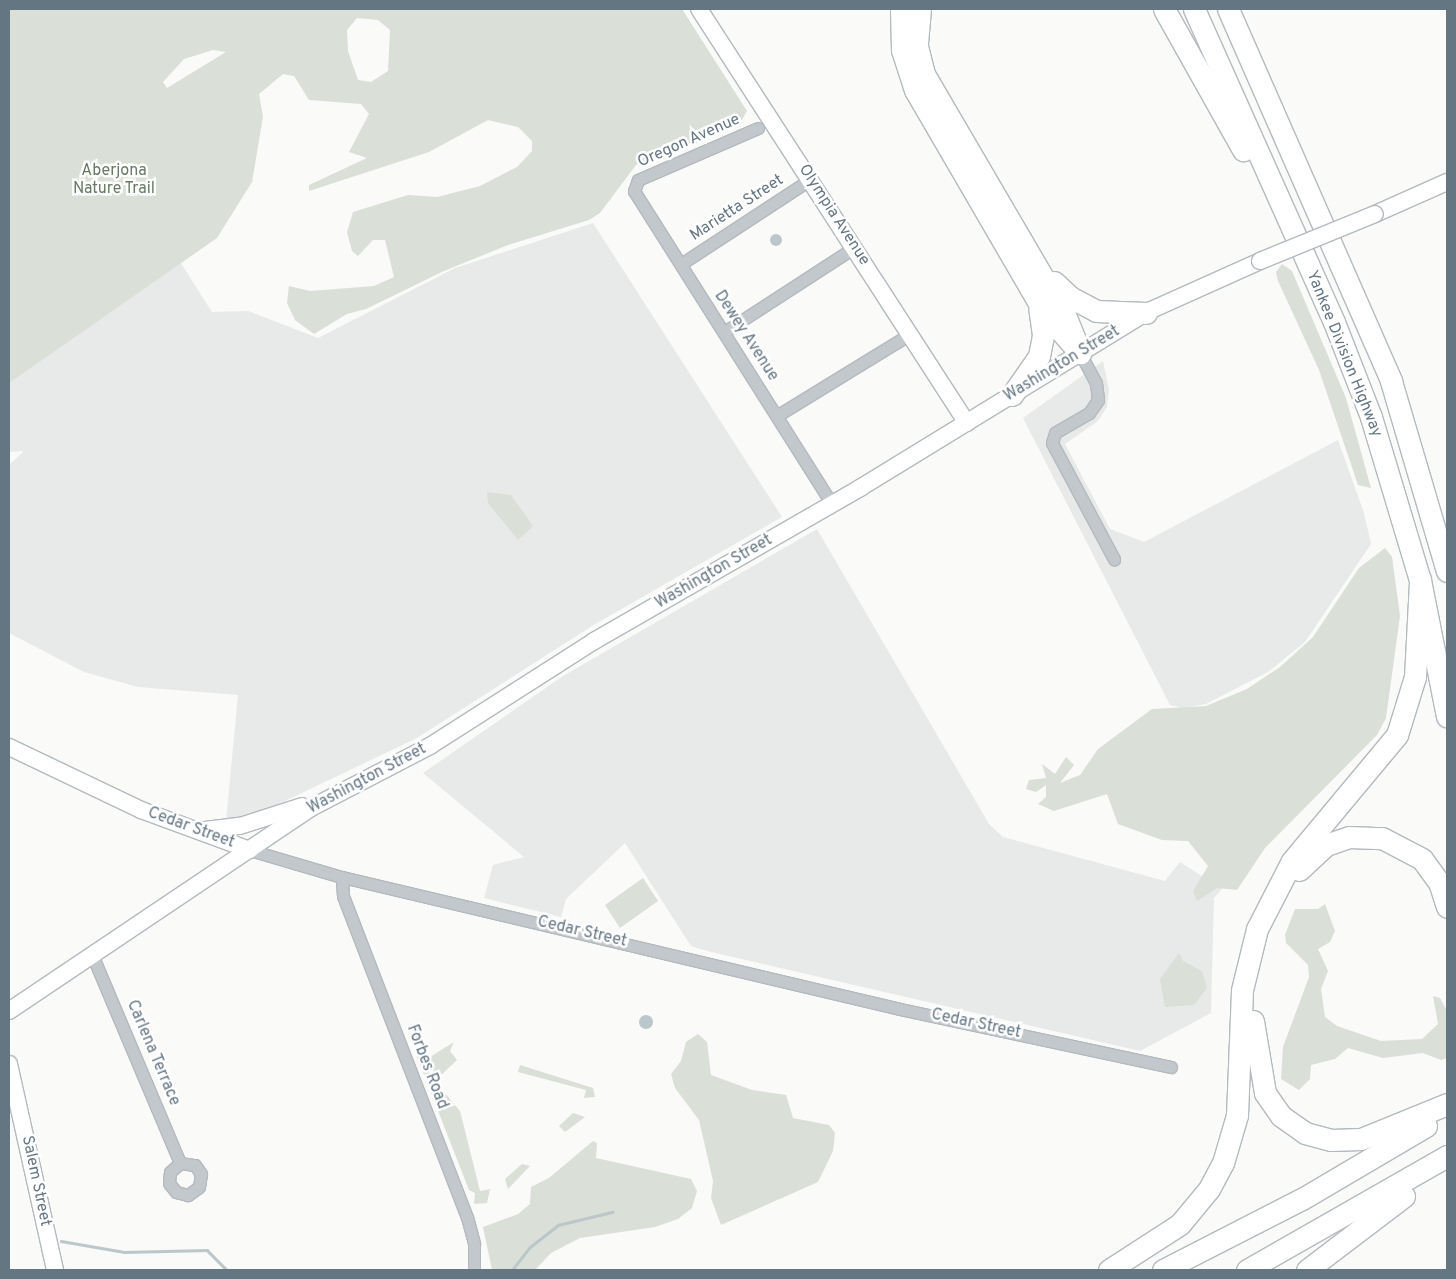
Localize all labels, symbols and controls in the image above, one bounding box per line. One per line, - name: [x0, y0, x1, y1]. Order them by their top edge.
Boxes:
- street label: Oregon Avenue: [635, 110, 743, 172]
- park label: Aberjona Nature Trail: [73, 161, 155, 199]
- street label: Olympia Avenue: [794, 161, 874, 269]
- street label: Marietta Street: [687, 171, 787, 245]
- street label: Yankee Division Highway: [1302, 268, 1386, 440]
- street label: Dewey Avenue: [709, 287, 783, 385]
- street label: Washington Street: [1001, 322, 1123, 406]
- street label: Washington Street: [652, 531, 776, 613]
- street label: Washington Street: [304, 740, 430, 818]
- street label: Cedar Street: [145, 803, 237, 853]
- street label: Cedar Street: [536, 912, 628, 952]
- street label: Carlena Terrace: [122, 997, 184, 1109]
- street label: Cedar Street: [930, 1005, 1022, 1043]
- street label: Forbes Road: [402, 1022, 452, 1112]
- street label: Salem Street: [17, 1134, 55, 1228]

